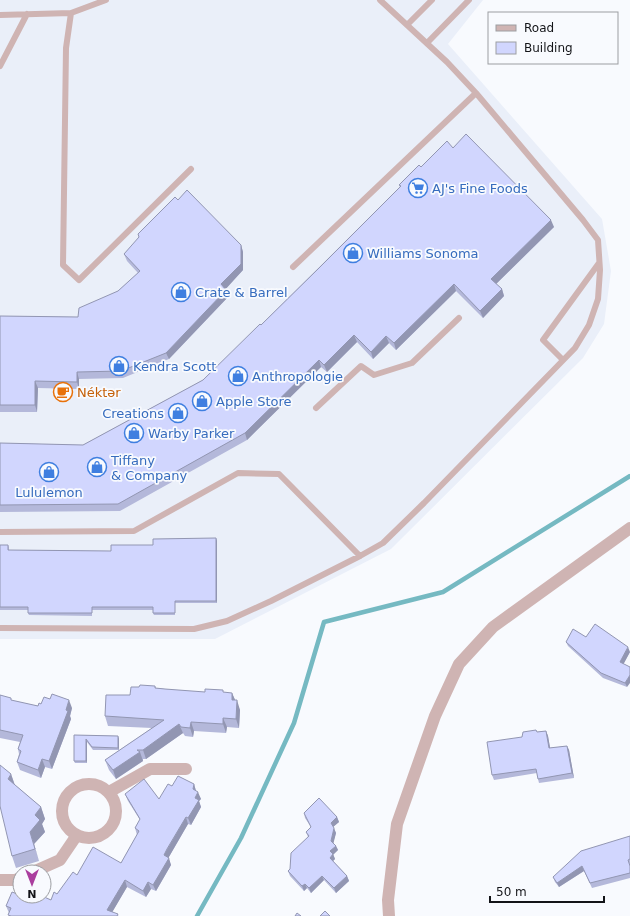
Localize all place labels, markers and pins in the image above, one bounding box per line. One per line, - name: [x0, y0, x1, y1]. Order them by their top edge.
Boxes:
- supermarket icon: AJ's Fine Foods: [407, 177, 429, 199]
- place label: AJ's Fine Foods: [432, 181, 528, 196]
- shop icon: Williams Sonoma: [342, 242, 364, 264]
- place label: Williams Sonoma: [367, 246, 479, 261]
- shop icon: Crate & Barrel: [170, 281, 192, 303]
- place label: Crate & Barrel: [195, 285, 288, 300]
- shop icon: Kendra Scott: [108, 355, 130, 377]
- place label: Kendra Scott: [133, 359, 216, 374]
- shop icon: Anthropologie: [227, 365, 249, 387]
- place label: Anthropologie: [252, 369, 343, 384]
- cafe icon: Néktər: [52, 381, 74, 403]
- place label: Néktər: [77, 385, 121, 400]
- shop icon: Apple Store: [191, 390, 213, 412]
- place label: Apple Store: [216, 394, 292, 409]
- shop icon: Creations: [167, 402, 189, 424]
- place label: Creations: [102, 406, 164, 421]
- shop icon: Warby Parker: [123, 422, 145, 444]
- place label: Warby Parker: [148, 426, 235, 441]
- place label: Tiffany & Company: [110, 453, 187, 483]
- shop icon: Tiffany & Company: [86, 456, 108, 478]
- shop icon: Lululemon: [38, 461, 60, 483]
- place label: Lululemon: [15, 485, 83, 500]

